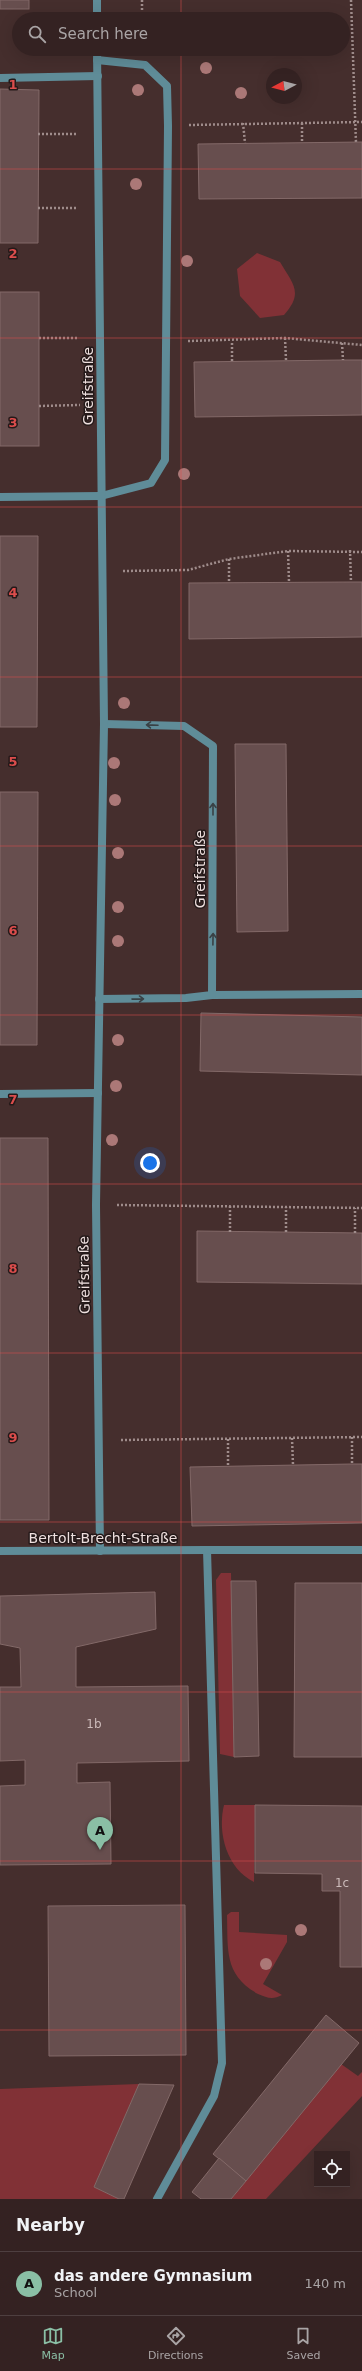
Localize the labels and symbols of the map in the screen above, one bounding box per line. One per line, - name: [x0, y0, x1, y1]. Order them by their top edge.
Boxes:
- north arrow: [266, 68, 302, 104]
- text: 1: [8, 77, 18, 92]
- text: 2: [8, 246, 18, 261]
- street label: Greifstraße: [80, 347, 96, 425]
- text: 3: [8, 415, 18, 430]
- text: 4: [8, 585, 18, 600]
- one-way arrow: [146, 722, 159, 729]
- text: 5: [8, 754, 18, 769]
- one-way arrow: [209, 803, 217, 816]
- street label: Greifstraße: [192, 830, 208, 908]
- text: 6: [8, 923, 18, 938]
- one-way arrow: [209, 933, 217, 946]
- one-way arrow: [131, 995, 144, 1002]
- text: 7: [8, 1092, 18, 1107]
- your location: [140, 1153, 160, 1173]
- street label: Greifstraße: [75, 1236, 93, 1314]
- text: 8: [8, 1261, 18, 1276]
- text: 9: [8, 1430, 18, 1445]
- street label: Bertolt-Brecht-Straße: [29, 1530, 177, 1546]
- house number: 1b: [86, 1717, 102, 1731]
- pin: A: [87, 1817, 113, 1850]
- house number: 1c: [335, 1876, 349, 1890]

